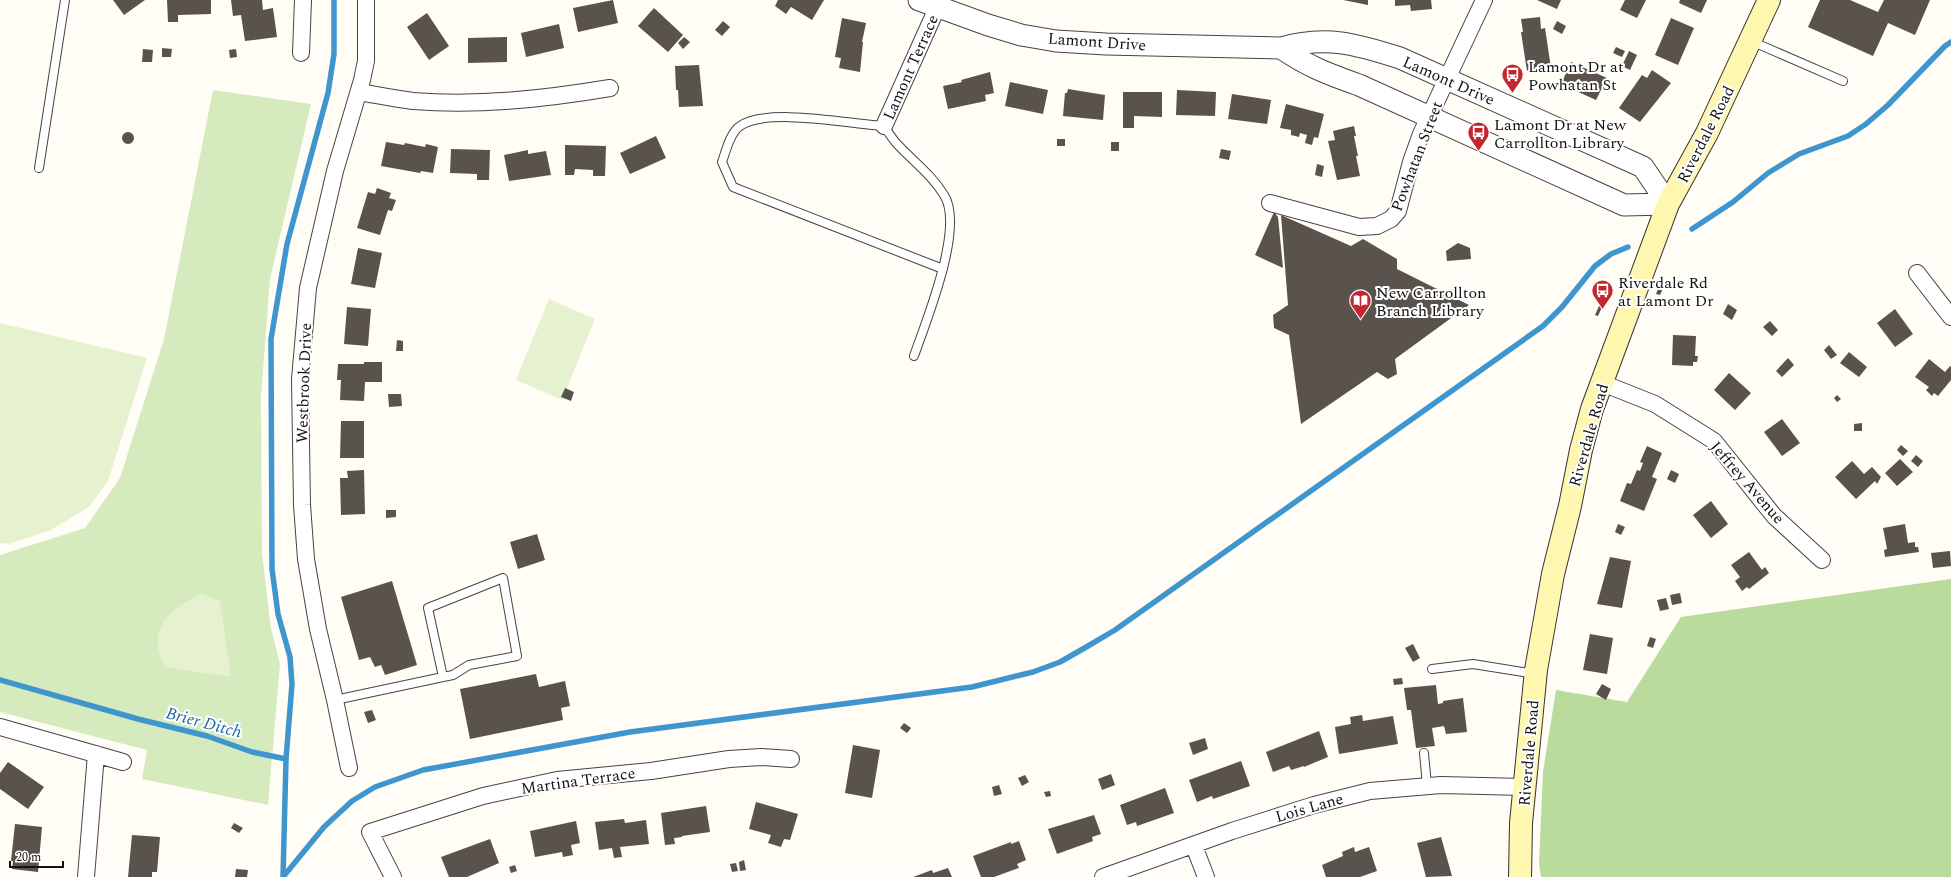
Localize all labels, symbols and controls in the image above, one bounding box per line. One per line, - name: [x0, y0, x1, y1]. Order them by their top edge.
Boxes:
- street label: Lamont Terrace: [877, 11, 945, 124]
- street label: Lamont Drive: [1047, 27, 1147, 57]
- street label: Lamont Drive: [1399, 50, 1498, 112]
- place label: Lamont Dr at Powhatan St: [1528, 55, 1624, 97]
- bus stop icon: Lamont Dr at Powhatan St: [1499, 62, 1525, 95]
- street label: Riverdale Road: [1671, 81, 1741, 187]
- street label: Powhatan Street: [1385, 97, 1449, 215]
- place label: Lamont Dr at New Carrollton Library: [1494, 113, 1627, 155]
- bus stop icon: Lamont Dr at New Carrollton Library: [1465, 120, 1491, 153]
- place label: Riverdale Rd at Lamont Dr: [1618, 271, 1714, 313]
- bus stop icon: Riverdale Rd at Lamont Dr: [1590, 278, 1616, 311]
- place label: New Carrollton Branch Library: [1376, 281, 1486, 323]
- library icon: New Carrollton Branch Library: [1347, 288, 1373, 321]
- street label: Westbrook Drive: [290, 322, 318, 444]
- street label: Riverdale Road: [1563, 381, 1615, 490]
- street label: Jeffrey Avenue: [1704, 436, 1790, 529]
- street label: Riverdale Road: [1512, 699, 1546, 807]
- water label: Brier Ditch: [163, 700, 245, 746]
- street label: Martina Terrace: [519, 761, 637, 801]
- street label: Lois Lane: [1272, 787, 1346, 829]
- scale bar: [10, 843, 63, 869]
- text: 20 m: [16, 848, 41, 867]

